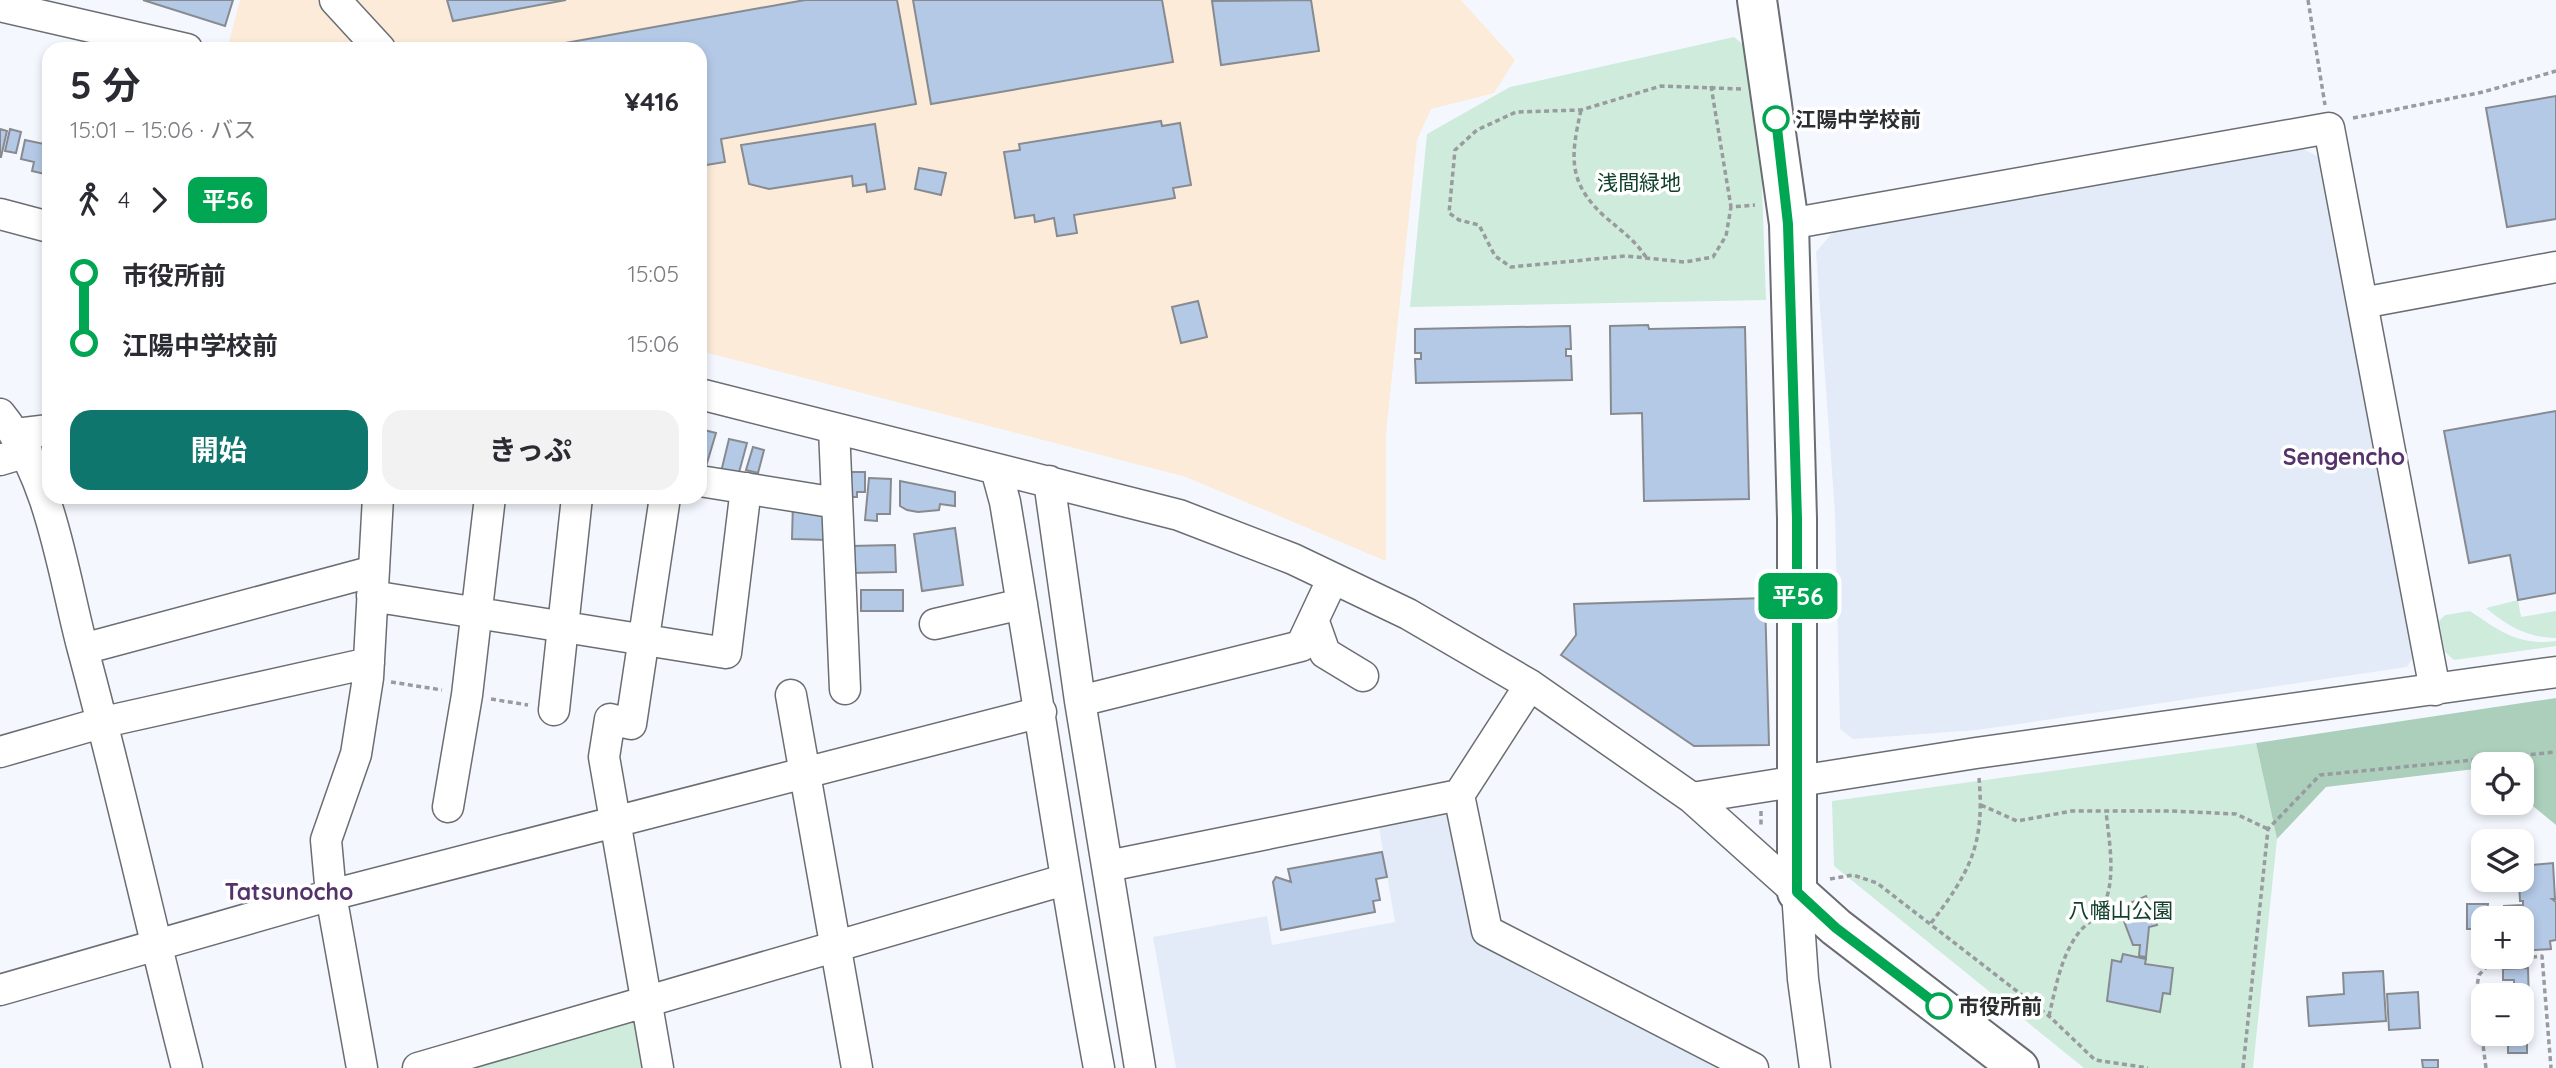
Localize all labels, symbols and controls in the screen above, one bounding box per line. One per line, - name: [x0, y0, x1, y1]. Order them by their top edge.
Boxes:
- text: 5 分: [70, 61, 141, 109]
- text: ¥416: [625, 85, 679, 118]
- marker: 江陽中学校前: [1763, 106, 1789, 132]
- place label: 江陽中学校前: [1795, 106, 1921, 132]
- text: 15:01 – 15:06 · バス: [70, 115, 256, 144]
- park label: 浅間緑地: [1597, 169, 1681, 195]
- icon: walk: [70, 181, 108, 219]
- icon: forward: [140, 181, 178, 219]
- text: 4: [118, 185, 130, 214]
- text: 平56: [202, 185, 253, 215]
- text: 市役所前: [122, 259, 226, 292]
- text: 15:05: [627, 259, 679, 288]
- text: 江陽中学校前: [122, 329, 278, 362]
- text: 15:06: [628, 329, 679, 358]
- button: 開始: [70, 410, 368, 490]
- button: きっぷ: [382, 410, 679, 490]
- district label: Sengencho: [2283, 442, 2405, 471]
- line badge: 平56: [1758, 573, 1838, 619]
- text: 平56: [1772, 581, 1824, 611]
- map controls: [2471, 752, 2534, 1046]
- button: locate: [2471, 752, 2534, 815]
- button: layers: [2471, 829, 2534, 892]
- district label: Tatsunocho: [225, 877, 353, 906]
- park label: 八幡山公園: [2069, 897, 2174, 923]
- button: +: [2471, 906, 2534, 969]
- button: −: [2471, 983, 2534, 1046]
- marker: 市役所前: [1926, 993, 1952, 1019]
- place label: 市役所前: [1958, 993, 2042, 1019]

